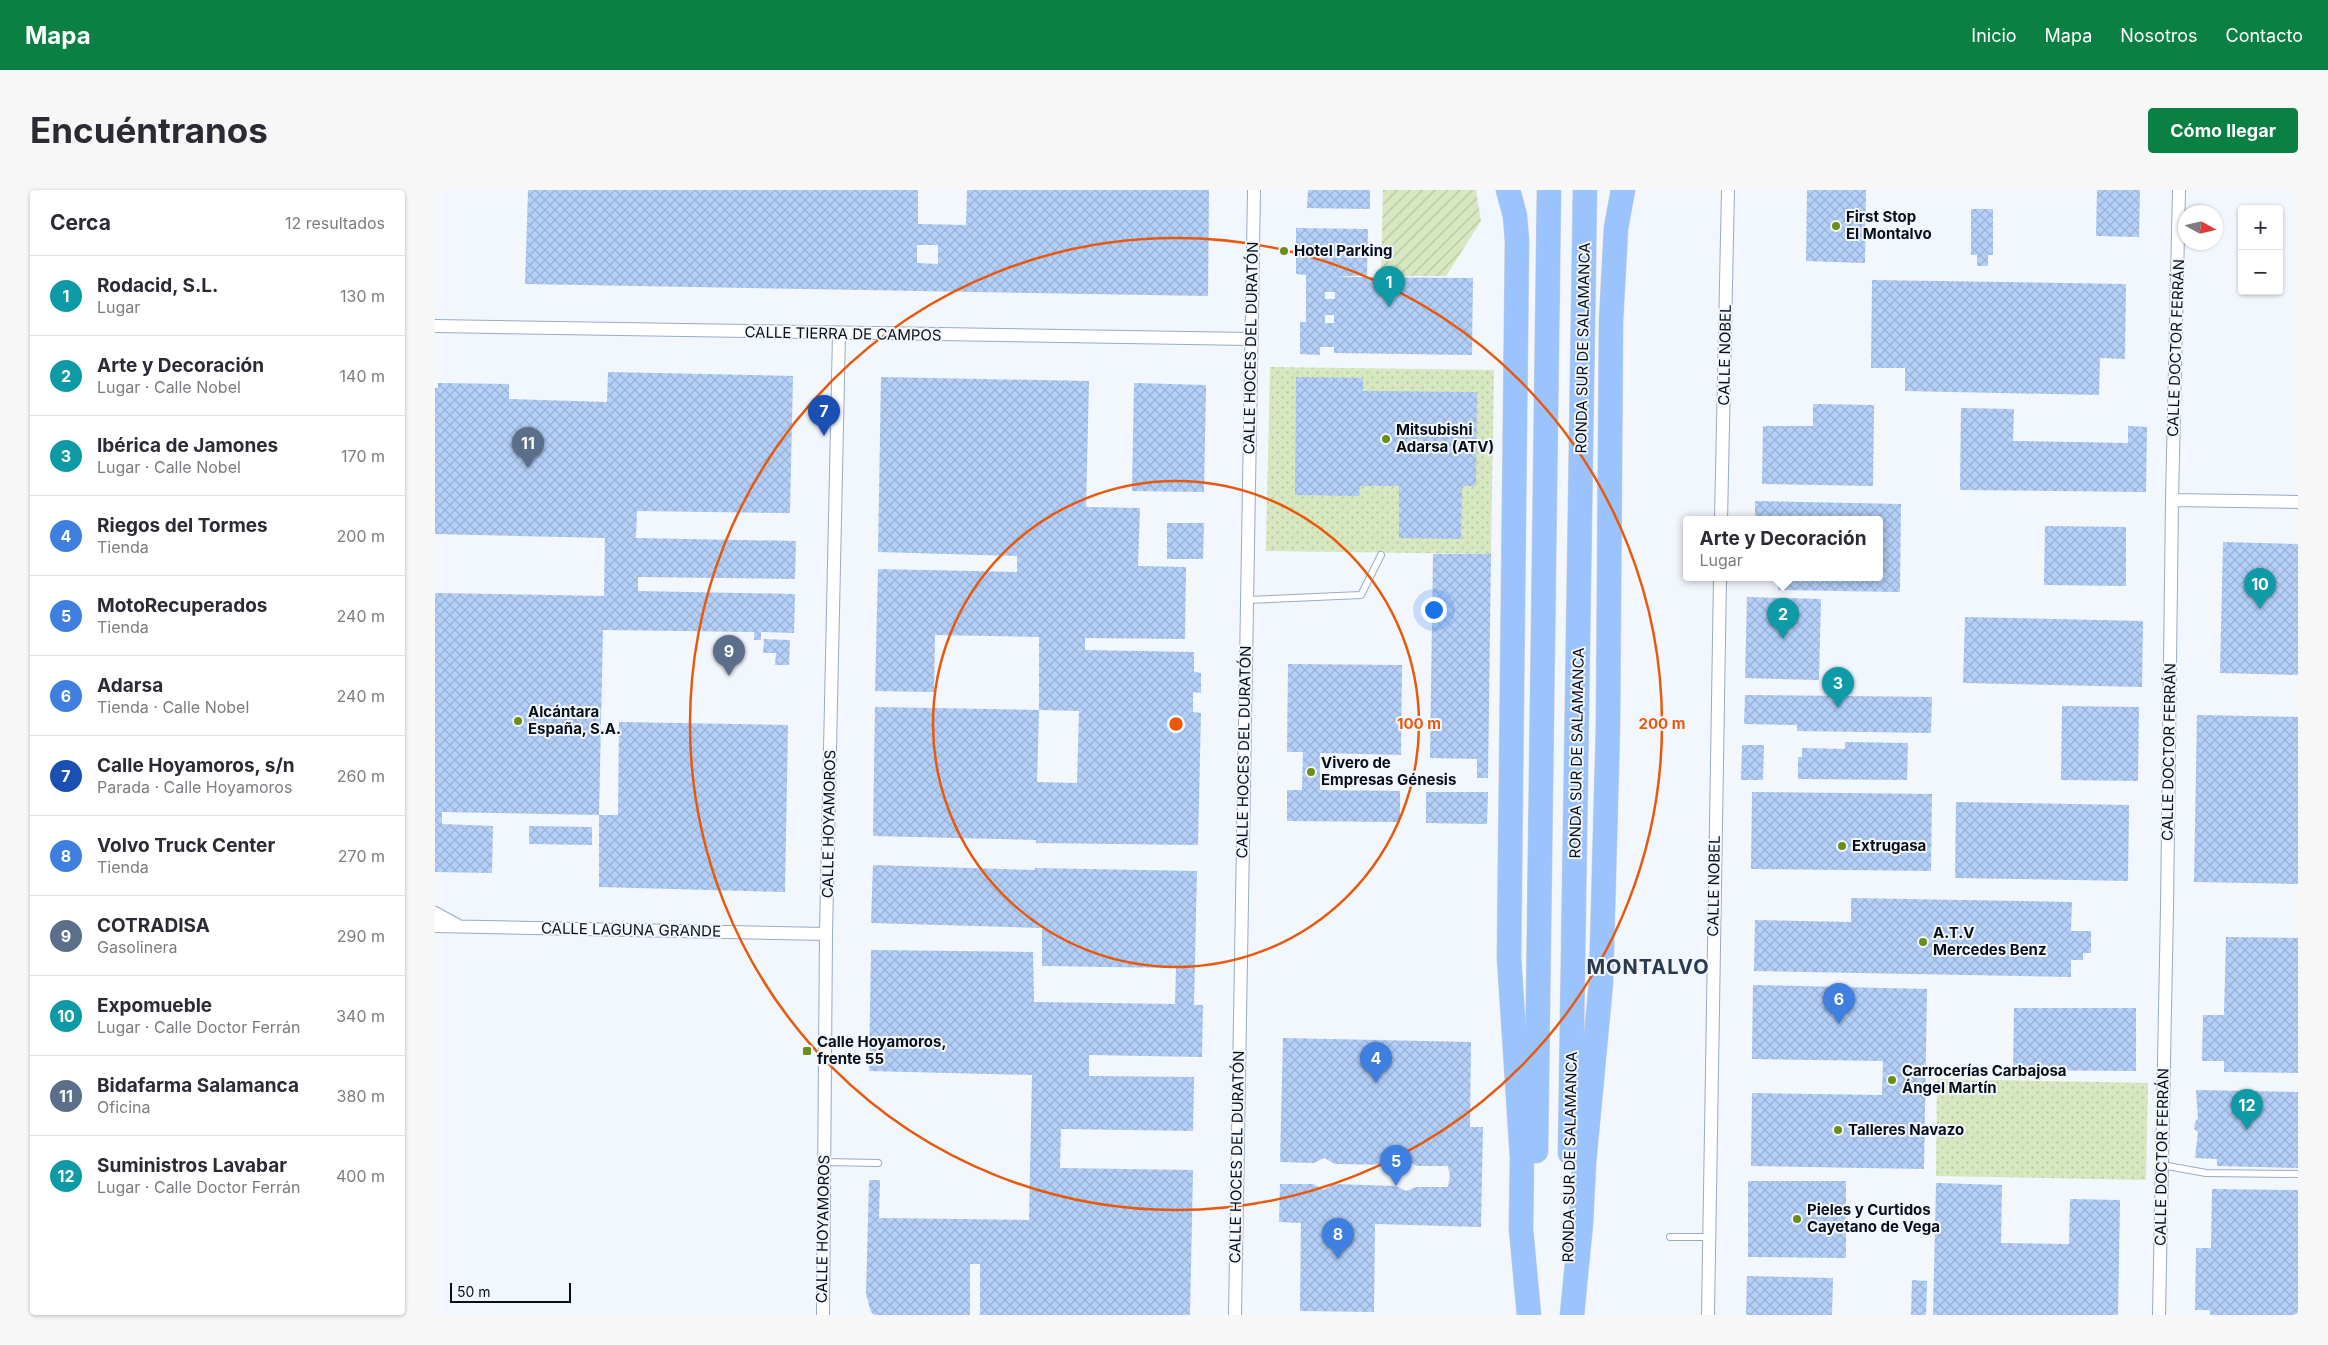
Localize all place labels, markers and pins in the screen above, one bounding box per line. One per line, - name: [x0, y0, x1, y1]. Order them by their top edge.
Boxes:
- place label: First Stop El Montalvo: [1846, 207, 1932, 243]
- marker: First Stop El Montalvo: [1830, 220, 1842, 232]
- place label: Hotel Parking: [1294, 241, 1392, 260]
- marker: Hotel Parking: [1278, 245, 1290, 257]
- pin: 1: [1373, 266, 1405, 307]
- pin: 7: [808, 395, 840, 436]
- place label: Mitsubishi Adarsa (ATV): [1396, 420, 1494, 456]
- pin: 11: [512, 427, 544, 468]
- marker: Mitsubishi Adarsa (ATV): [1380, 433, 1392, 445]
- pin: 10: [2244, 568, 2276, 609]
- pin: 2: [1767, 598, 1799, 639]
- pin: 9: [713, 635, 745, 676]
- pin: 3: [1822, 667, 1854, 708]
- place label: Alcántara España, S.A.: [528, 702, 621, 738]
- marker: Alcántara España, S.A.: [512, 715, 524, 727]
- centre of rings: [1167, 715, 1185, 733]
- place label: Vivero de Empresas Génesis: [1321, 753, 1456, 789]
- marker: Vivero de Empresas Génesis: [1305, 766, 1317, 778]
- place label: Extrugasa: [1852, 836, 1926, 855]
- marker: Extrugasa: [1836, 840, 1848, 852]
- place label: A.T.V Mercedes Benz: [1933, 923, 2047, 959]
- marker: A.T.V Mercedes Benz: [1917, 936, 1929, 948]
- pin: 6: [1823, 983, 1855, 1024]
- place label: Calle Hoyamoros, frente 55: [817, 1032, 946, 1068]
- pin: 4: [1360, 1042, 1392, 1083]
- marker: Calle Hoyamoros, frente 55: [801, 1045, 813, 1057]
- place label: Carrocerías Carbajosa Ángel Martín: [1902, 1061, 2067, 1097]
- marker: Carrocerías Carbajosa Ángel Martín: [1886, 1074, 1898, 1086]
- pin: 12: [2231, 1089, 2263, 1130]
- place label: Talleres Navazo: [1848, 1120, 1964, 1139]
- marker: Talleres Navazo: [1832, 1124, 1844, 1136]
- pin: 5: [1380, 1145, 1412, 1186]
- place label: Pieles y Curtidos Cayetano de Vega: [1807, 1200, 1940, 1236]
- marker: Pieles y Curtidos Cayetano de Vega: [1791, 1213, 1803, 1225]
- pin: 8: [1322, 1218, 1354, 1259]

